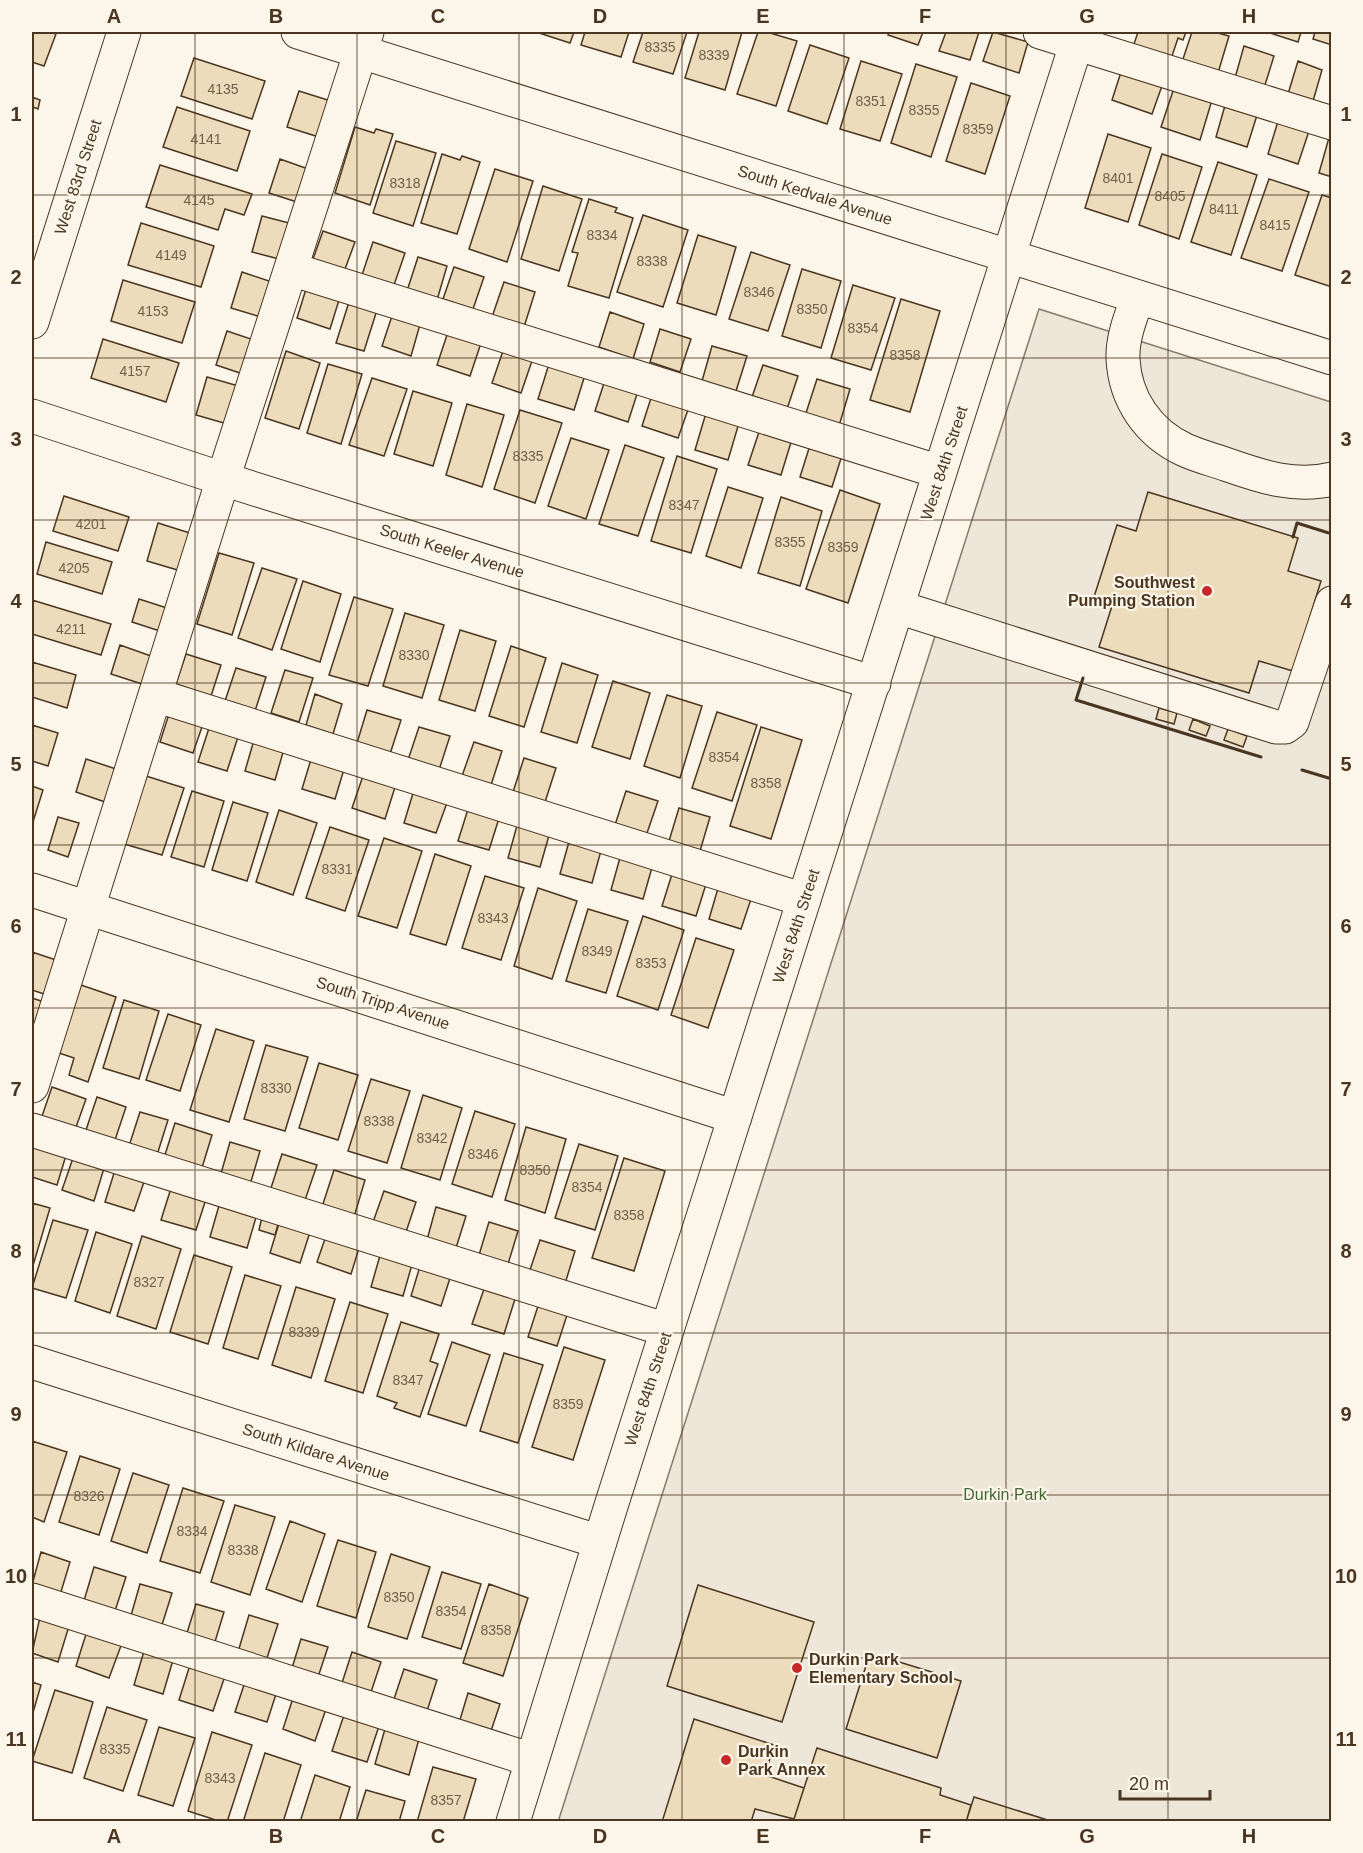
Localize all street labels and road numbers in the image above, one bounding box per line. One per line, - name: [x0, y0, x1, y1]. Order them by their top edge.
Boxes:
- street label: West 83rd Street: [51, 117, 105, 237]
- street label: South Kedvale Avenue: [736, 162, 895, 228]
- street label: West 84th Street: [918, 403, 971, 522]
- street label: South Keeler Avenue: [378, 521, 526, 581]
- street label: West 84th Street: [770, 866, 823, 985]
- street label: South Tripp Avenue: [314, 973, 452, 1033]
- street label: West 84th Street: [622, 1329, 675, 1448]
- street label: South Kildare Avenue: [240, 1420, 392, 1484]

